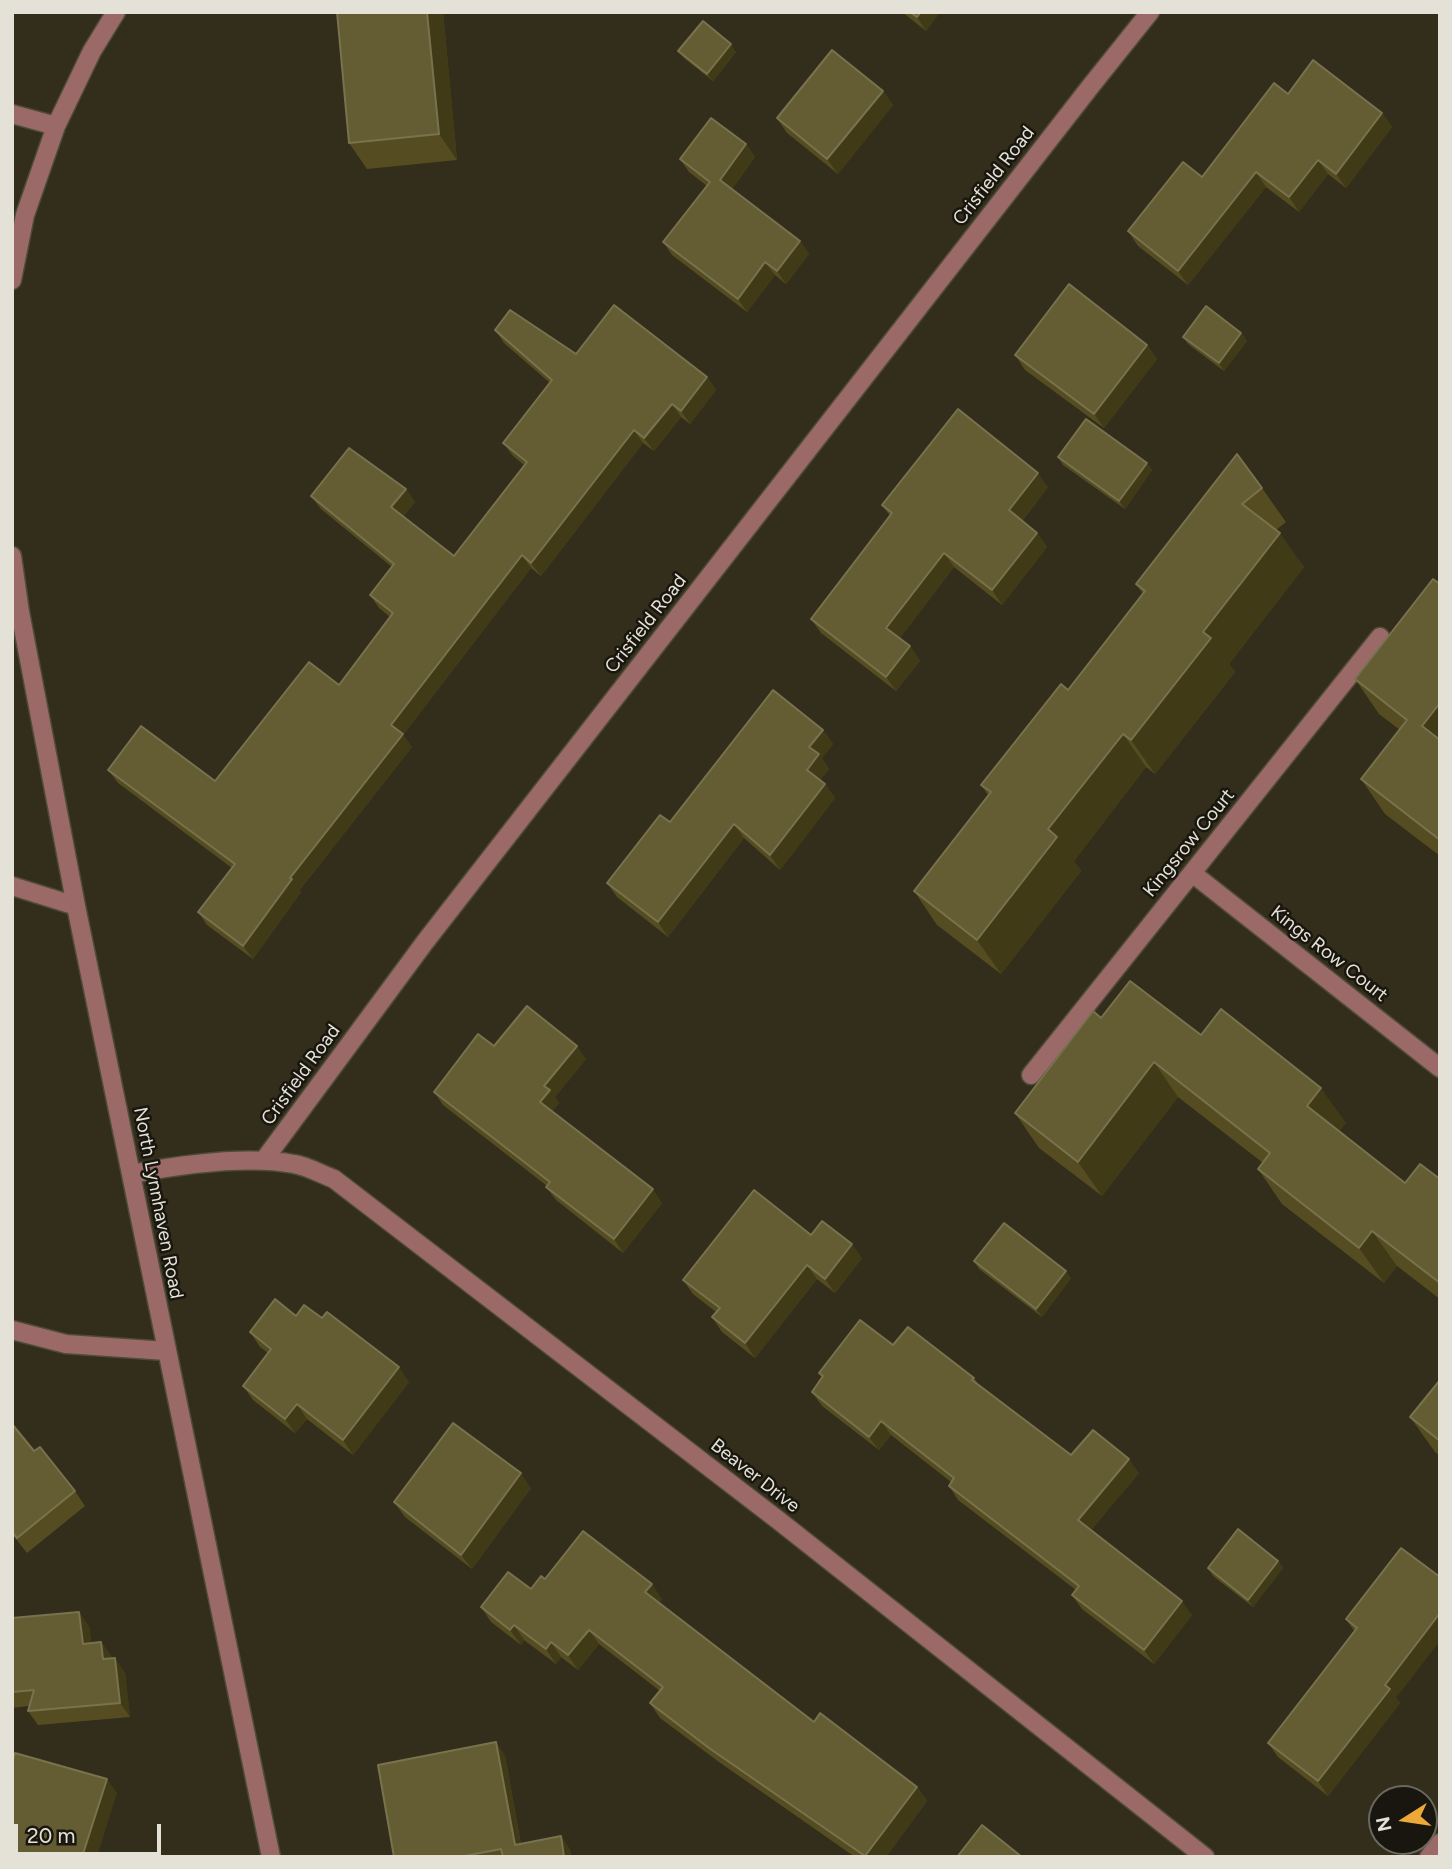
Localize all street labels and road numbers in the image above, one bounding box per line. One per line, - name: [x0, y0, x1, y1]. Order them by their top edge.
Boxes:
- street label: Crisfield Road: [948, 122, 1040, 230]
- street label: Crisfield Road: [600, 570, 692, 678]
- street label: Kingsrow Court: [1139, 784, 1239, 902]
- street label: Kings Row Court: [1266, 901, 1392, 1007]
- street label: Crisfield Road: [257, 1020, 345, 1130]
- street label: North Lynnhaven Road: [128, 1105, 188, 1301]
- street label: Beaver Drive: [706, 1434, 804, 1518]

